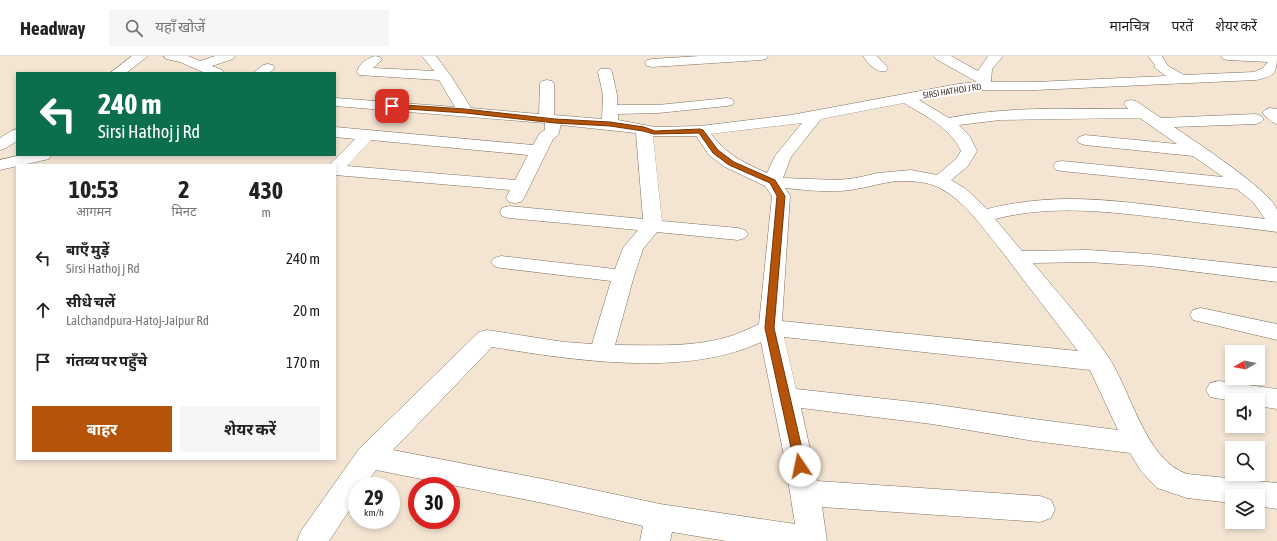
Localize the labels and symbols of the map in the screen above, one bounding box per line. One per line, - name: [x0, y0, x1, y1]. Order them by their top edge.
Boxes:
- street label: SIRSI HATHOJ J RD: [922, 81, 982, 101]
- pin: [375, 89, 409, 123]
- north arrow: [1225, 345, 1265, 385]
- position arrow: [779, 445, 821, 487]
- speed limit sign: 30: [408, 477, 460, 529]

